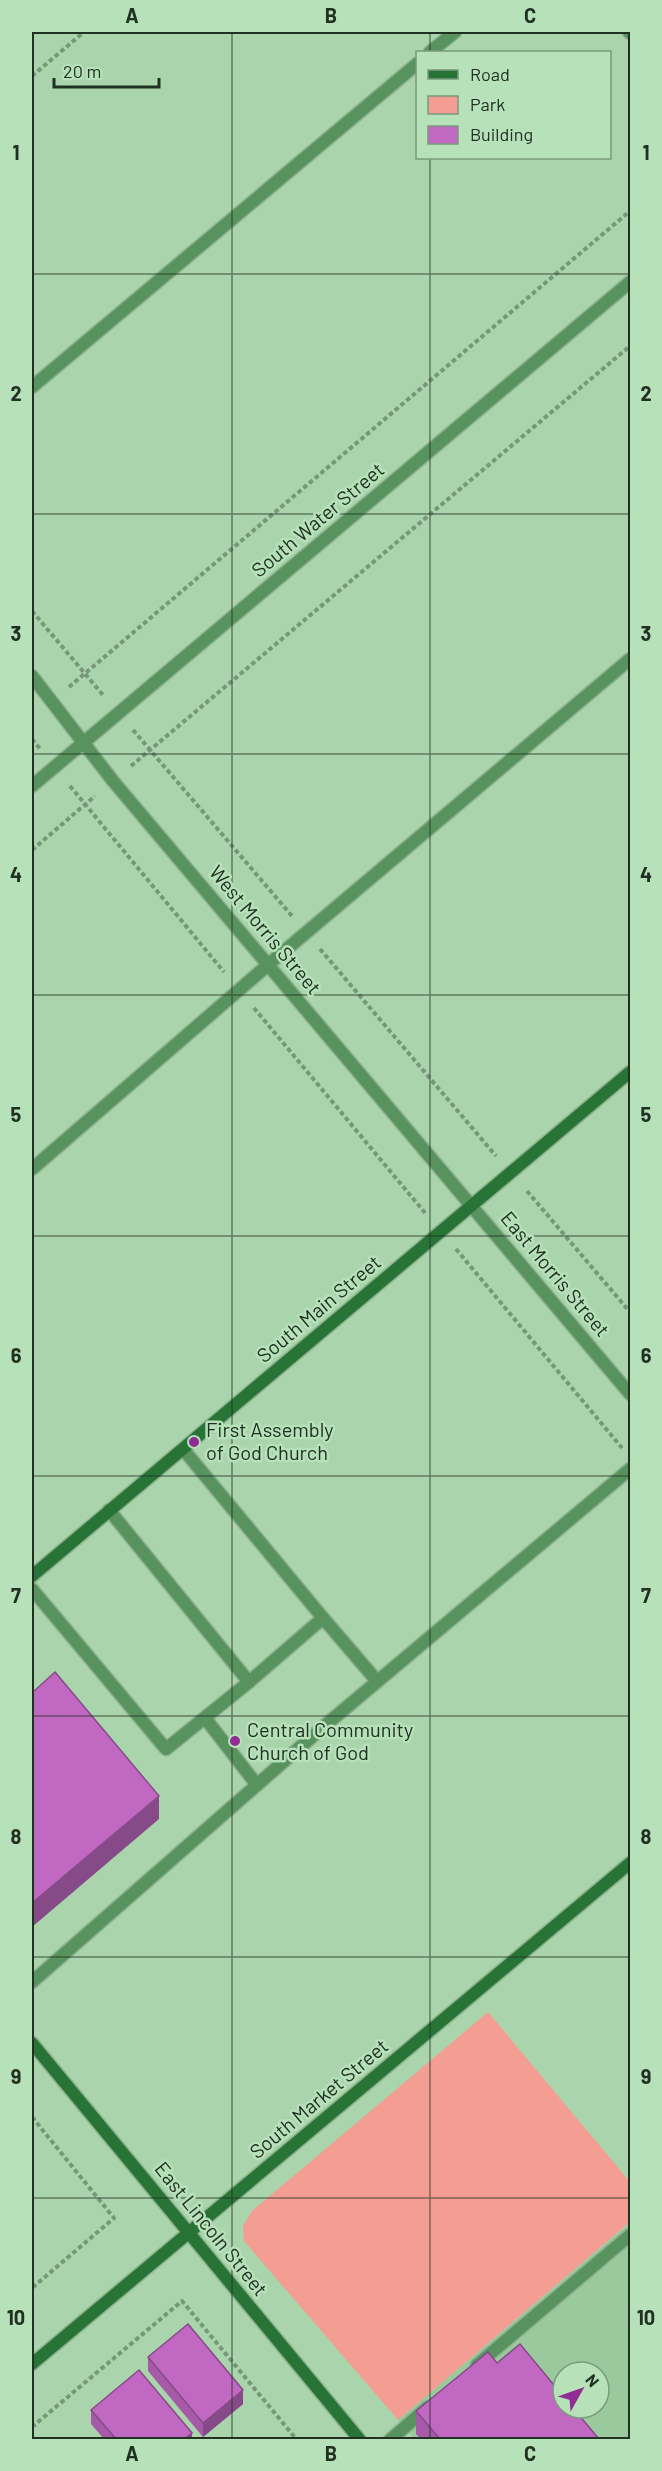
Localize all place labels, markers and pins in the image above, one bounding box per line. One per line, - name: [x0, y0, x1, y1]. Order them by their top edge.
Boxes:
- place label: First Assembly of God Church: [206, 1417, 334, 1464]
- marker: First Assembly of God Church: [187, 1435, 201, 1449]
- place label: Central Community Church of God: [247, 1717, 413, 1764]
- marker: Central Community Church of God: [228, 1734, 242, 1748]

